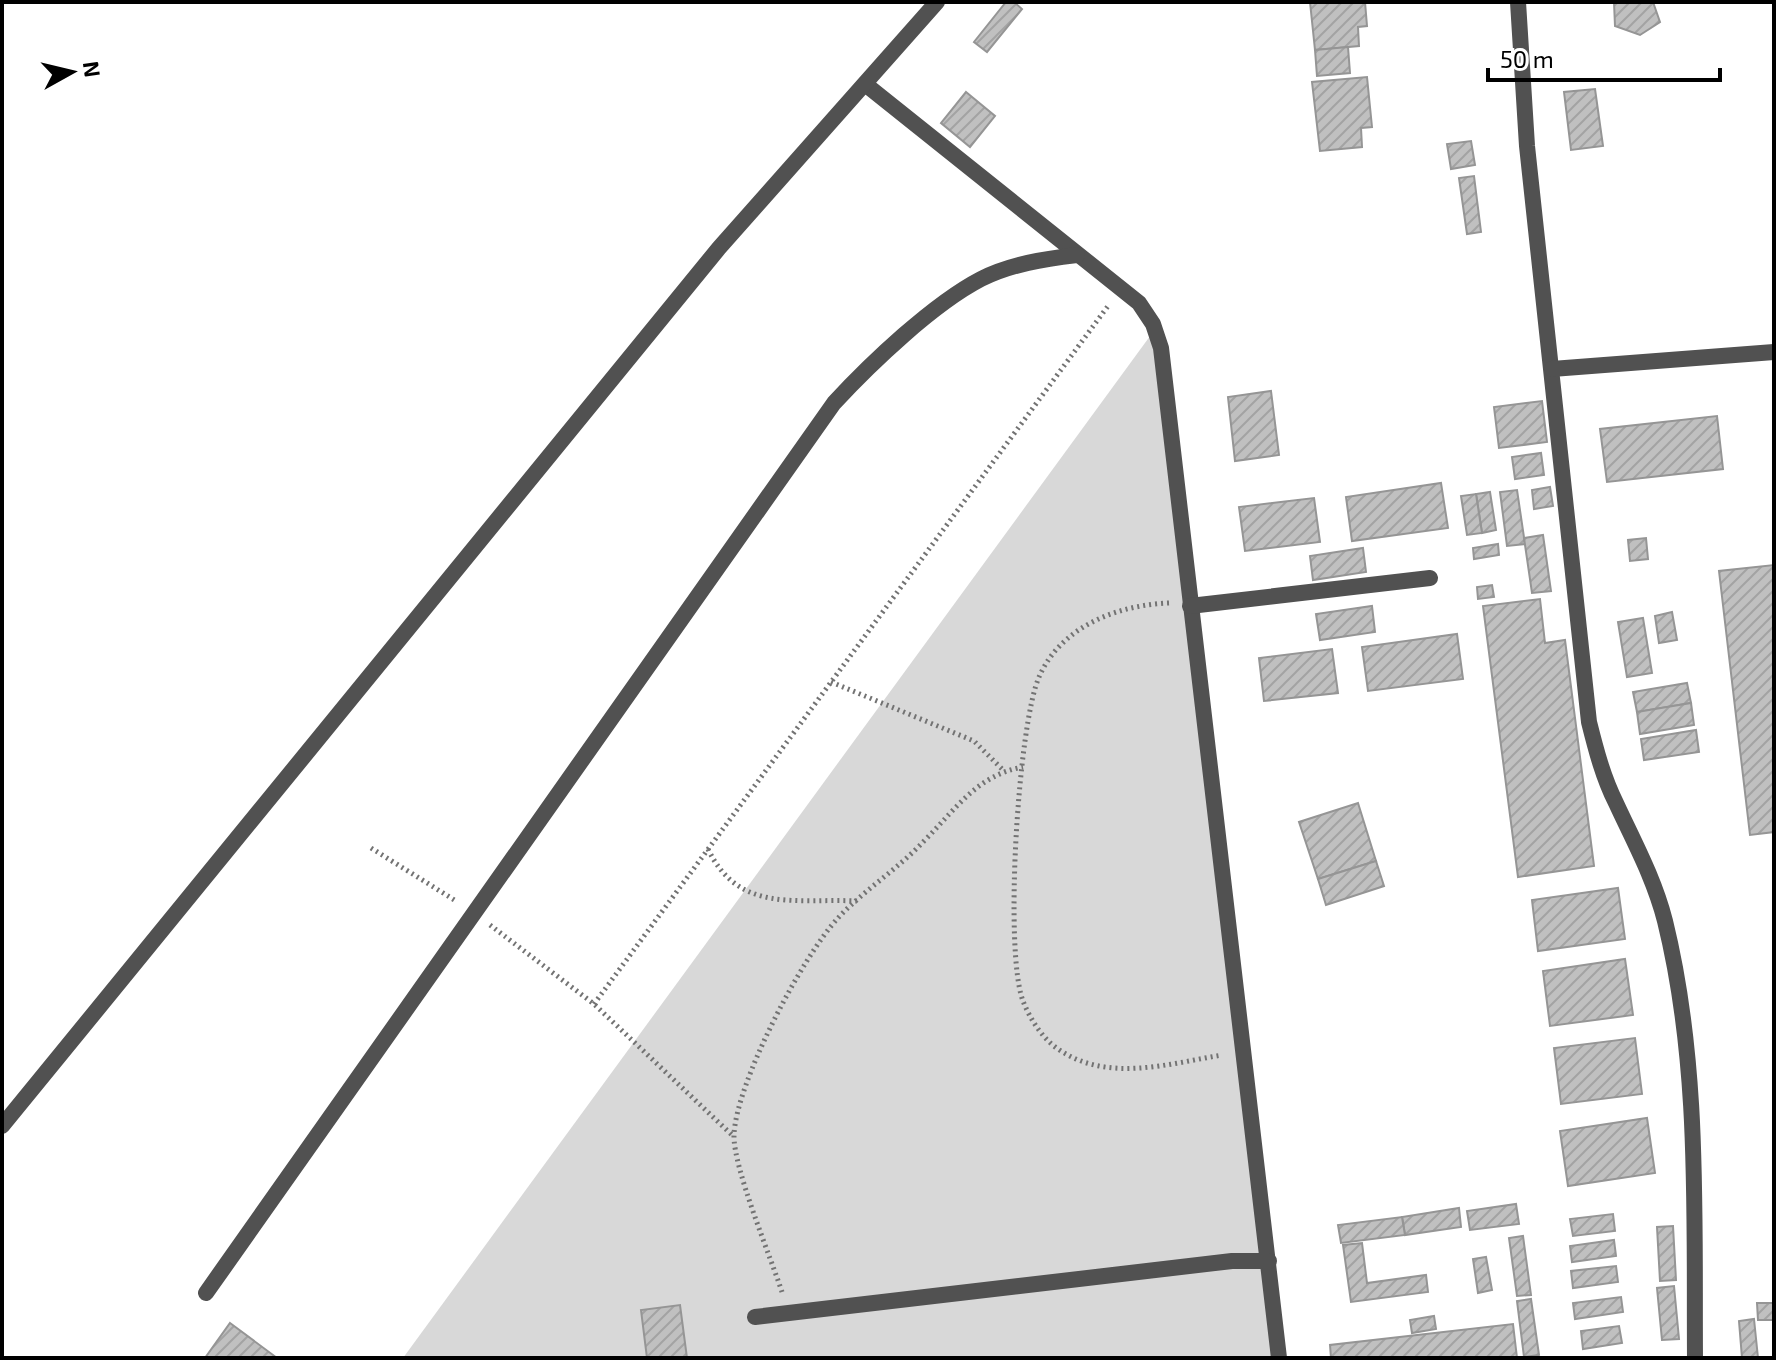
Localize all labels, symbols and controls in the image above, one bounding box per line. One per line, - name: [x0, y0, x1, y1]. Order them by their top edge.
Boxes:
- north arrow: [32, 32, 112, 112]
- scale bar: [1488, 32, 1720, 82]
- text: 50 m: [1500, 44, 1554, 73]
- text: N: [79, 59, 107, 79]

